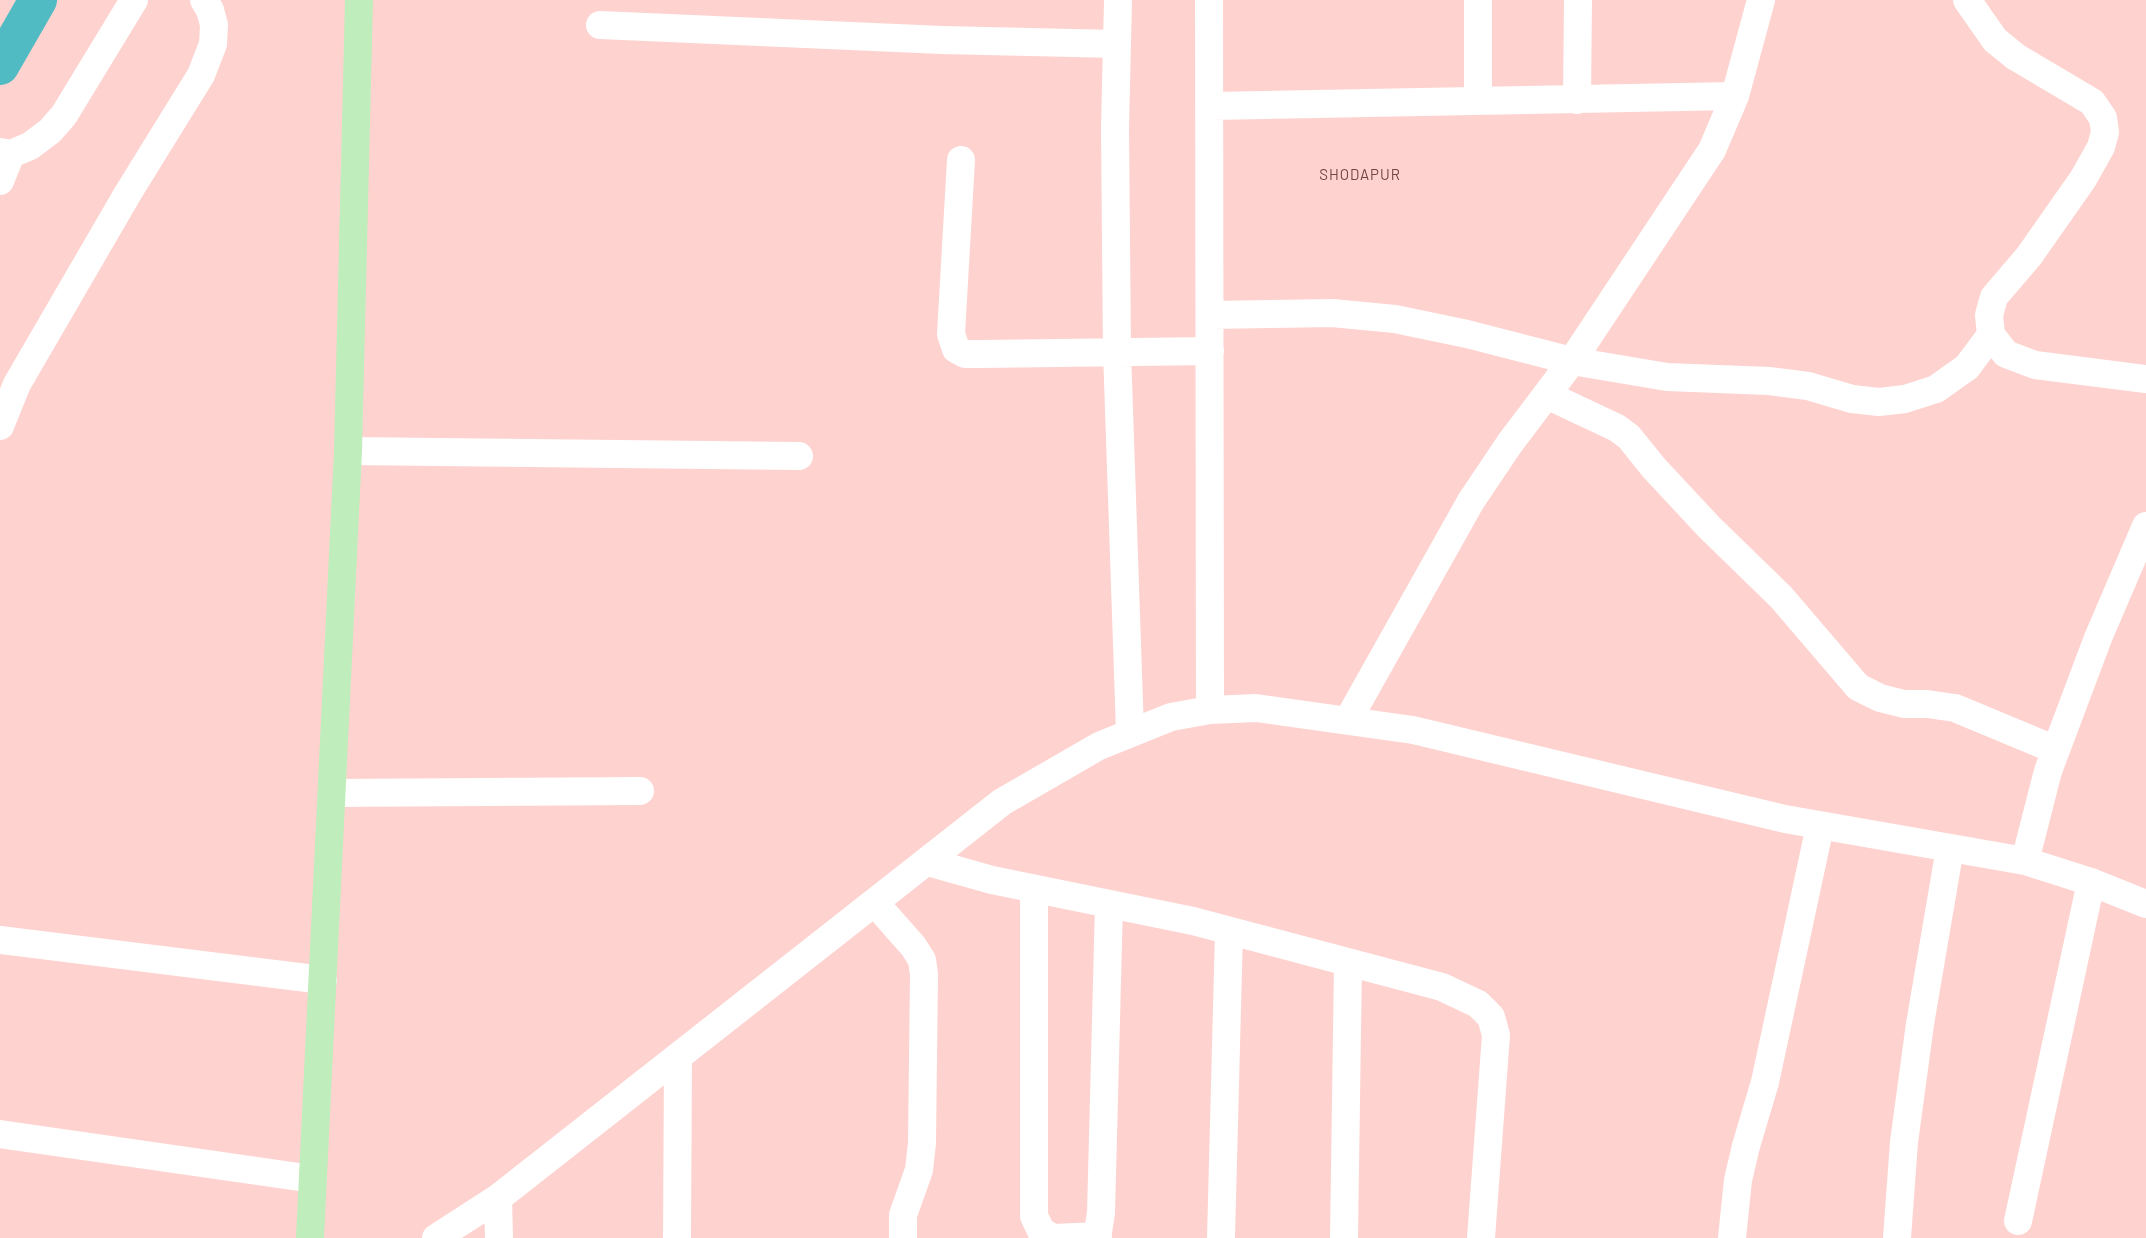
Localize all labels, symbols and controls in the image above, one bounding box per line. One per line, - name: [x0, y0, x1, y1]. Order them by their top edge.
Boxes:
- district label: SHODAPUR: [1318, 166, 1402, 184]

